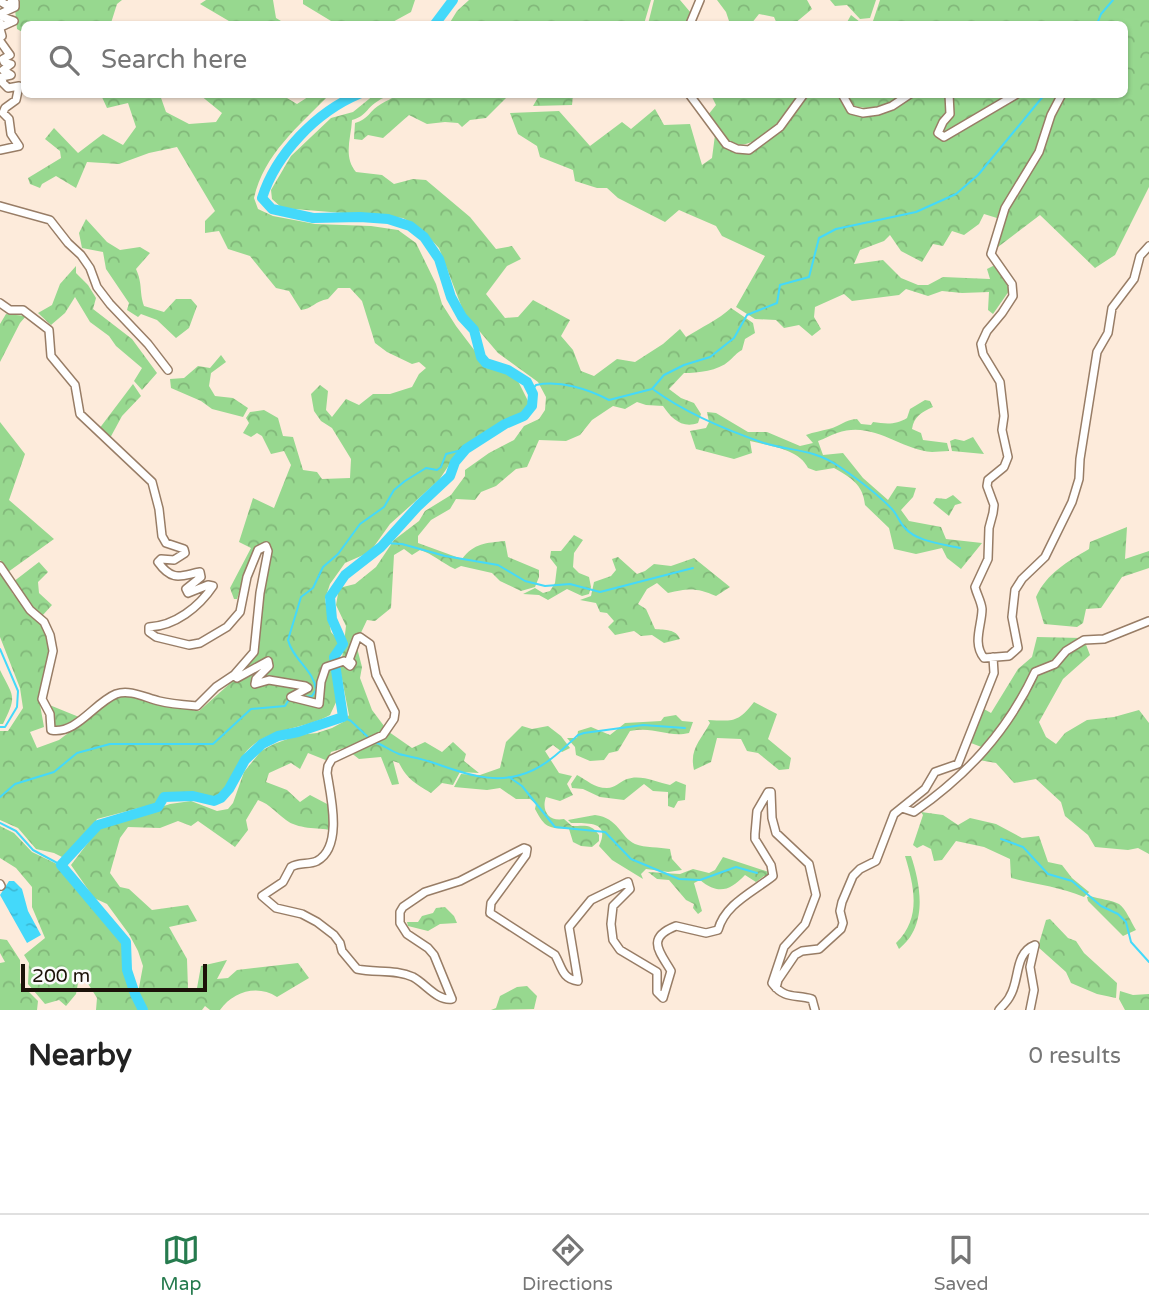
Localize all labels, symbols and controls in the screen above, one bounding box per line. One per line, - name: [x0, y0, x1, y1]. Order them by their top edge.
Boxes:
- search box: [21, 21, 1128, 98]
- icon: search: [45, 41, 83, 79]
- text: Search here: [101, 44, 247, 75]
- scale bar: [21, 961, 206, 993]
- text: 200 m: [32, 965, 90, 987]
- text: Nearby: [28, 1037, 132, 1074]
- text: 0 results: [1028, 1042, 1121, 1070]
- tab: Map: [160, 1231, 201, 1295]
- tab: Directions: [522, 1231, 613, 1295]
- tab: Saved: [934, 1231, 989, 1295]

